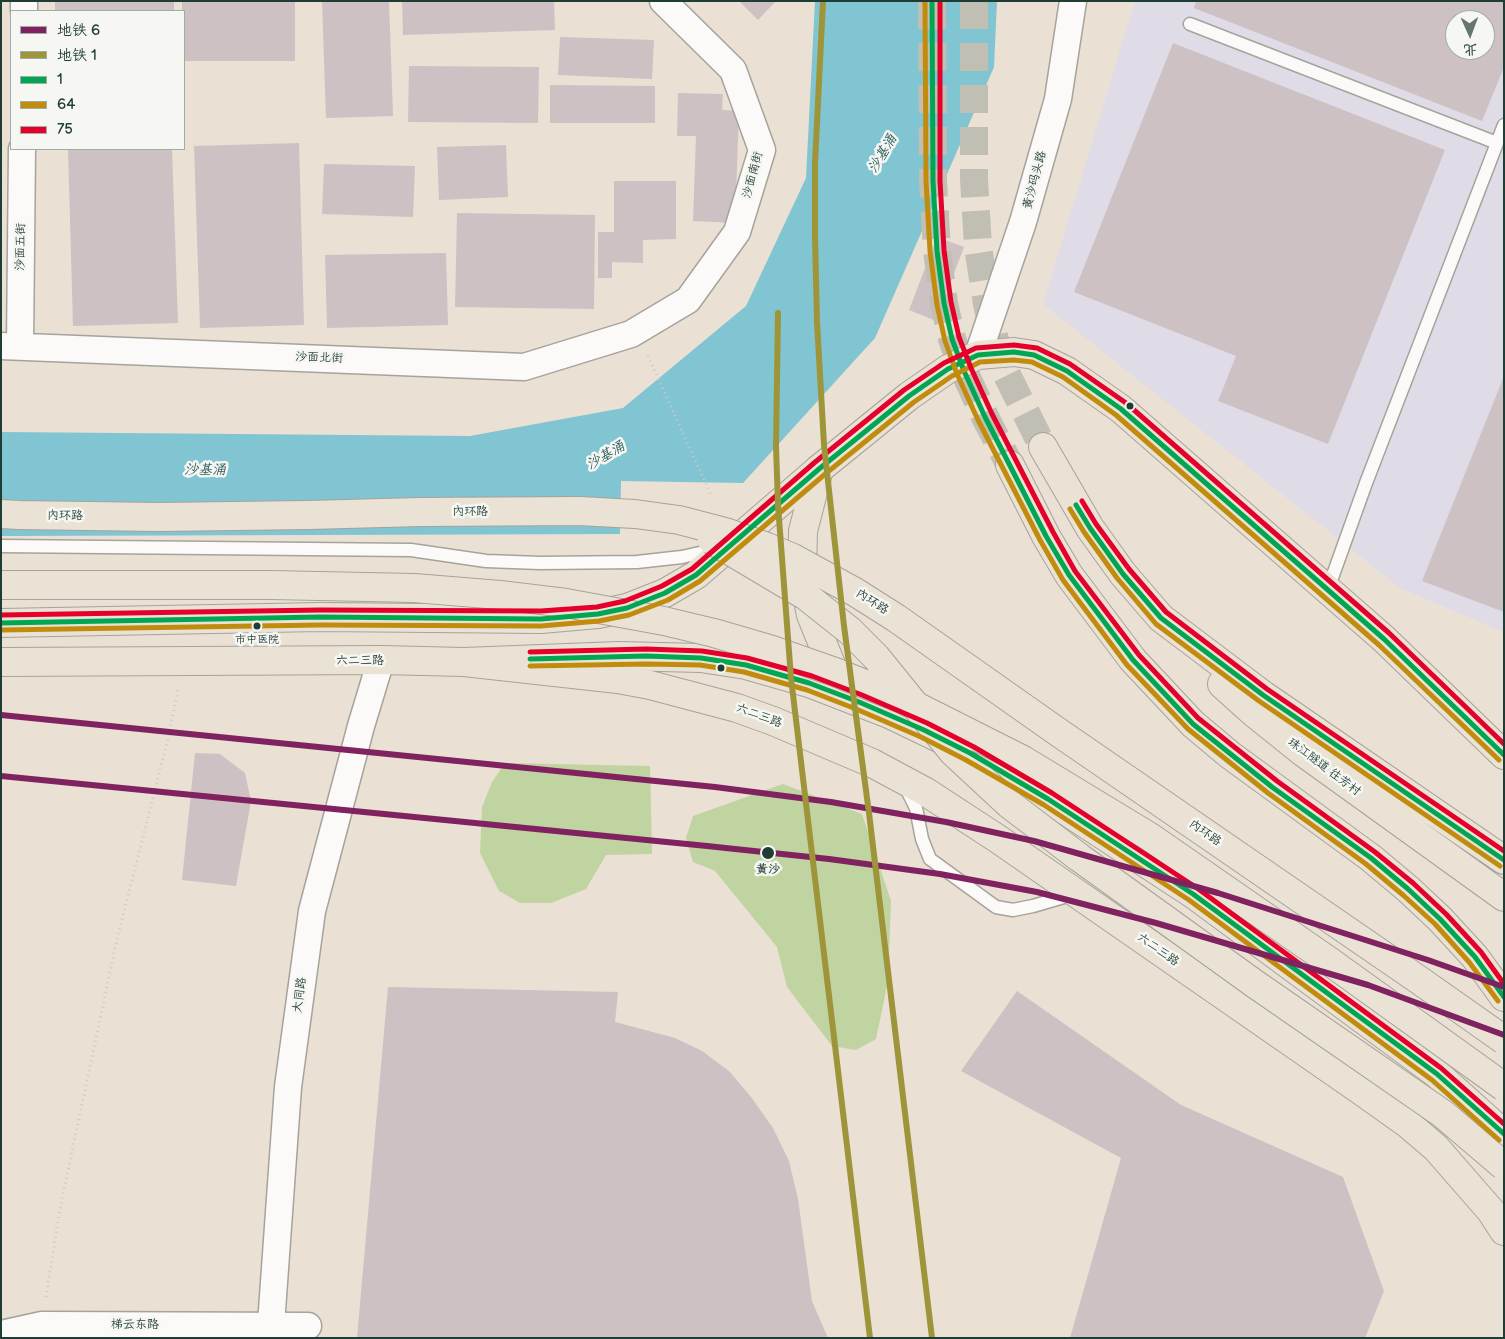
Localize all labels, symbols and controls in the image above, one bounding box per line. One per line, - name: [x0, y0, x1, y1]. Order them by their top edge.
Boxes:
- legend: [10, 10, 185, 150]
- north arrow: [1445, 10, 1495, 60]
- text: 地铁 6: [57, 21, 100, 40]
- text: 北: [1463, 41, 1478, 58]
- text: 地铁 1: [57, 46, 97, 65]
- text: 1: [57, 70, 63, 89]
- text: 64: [57, 95, 75, 114]
- text: 75: [57, 120, 73, 139]
- water label: 沙基涌: [865, 132, 901, 176]
- street label: 黄沙码头路: [1020, 149, 1050, 211]
- street label: 沙面南街: [740, 150, 766, 200]
- street label: 沙面五街: [13, 223, 29, 271]
- street label: 沙面北街: [295, 350, 343, 366]
- unlabelled marker: [1125, 401, 1135, 411]
- water label: 沙基涌: [584, 438, 628, 474]
- water label: 沙基涌: [184, 462, 226, 478]
- street label: 内环路: [452, 505, 488, 519]
- street label: 内环路: [47, 508, 83, 524]
- street label: 内环路: [853, 586, 891, 618]
- marker: 市中医院: [252, 621, 262, 631]
- place label: 市中医院: [235, 633, 279, 647]
- street label: 六二三路: [336, 654, 384, 668]
- unlabelled marker: [716, 663, 726, 673]
- street label: 六二三路: [734, 701, 784, 731]
- street label: 珠江隧道 往芳村: [1285, 735, 1363, 799]
- street label: 内环路: [1186, 817, 1224, 849]
- marker: 黄沙: [760, 845, 776, 861]
- place label: 黄沙: [756, 863, 780, 877]
- street label: 六二三路: [1134, 930, 1182, 970]
- street label: 大同路: [290, 976, 310, 1014]
- street label: 梯云东路: [111, 1318, 159, 1332]

